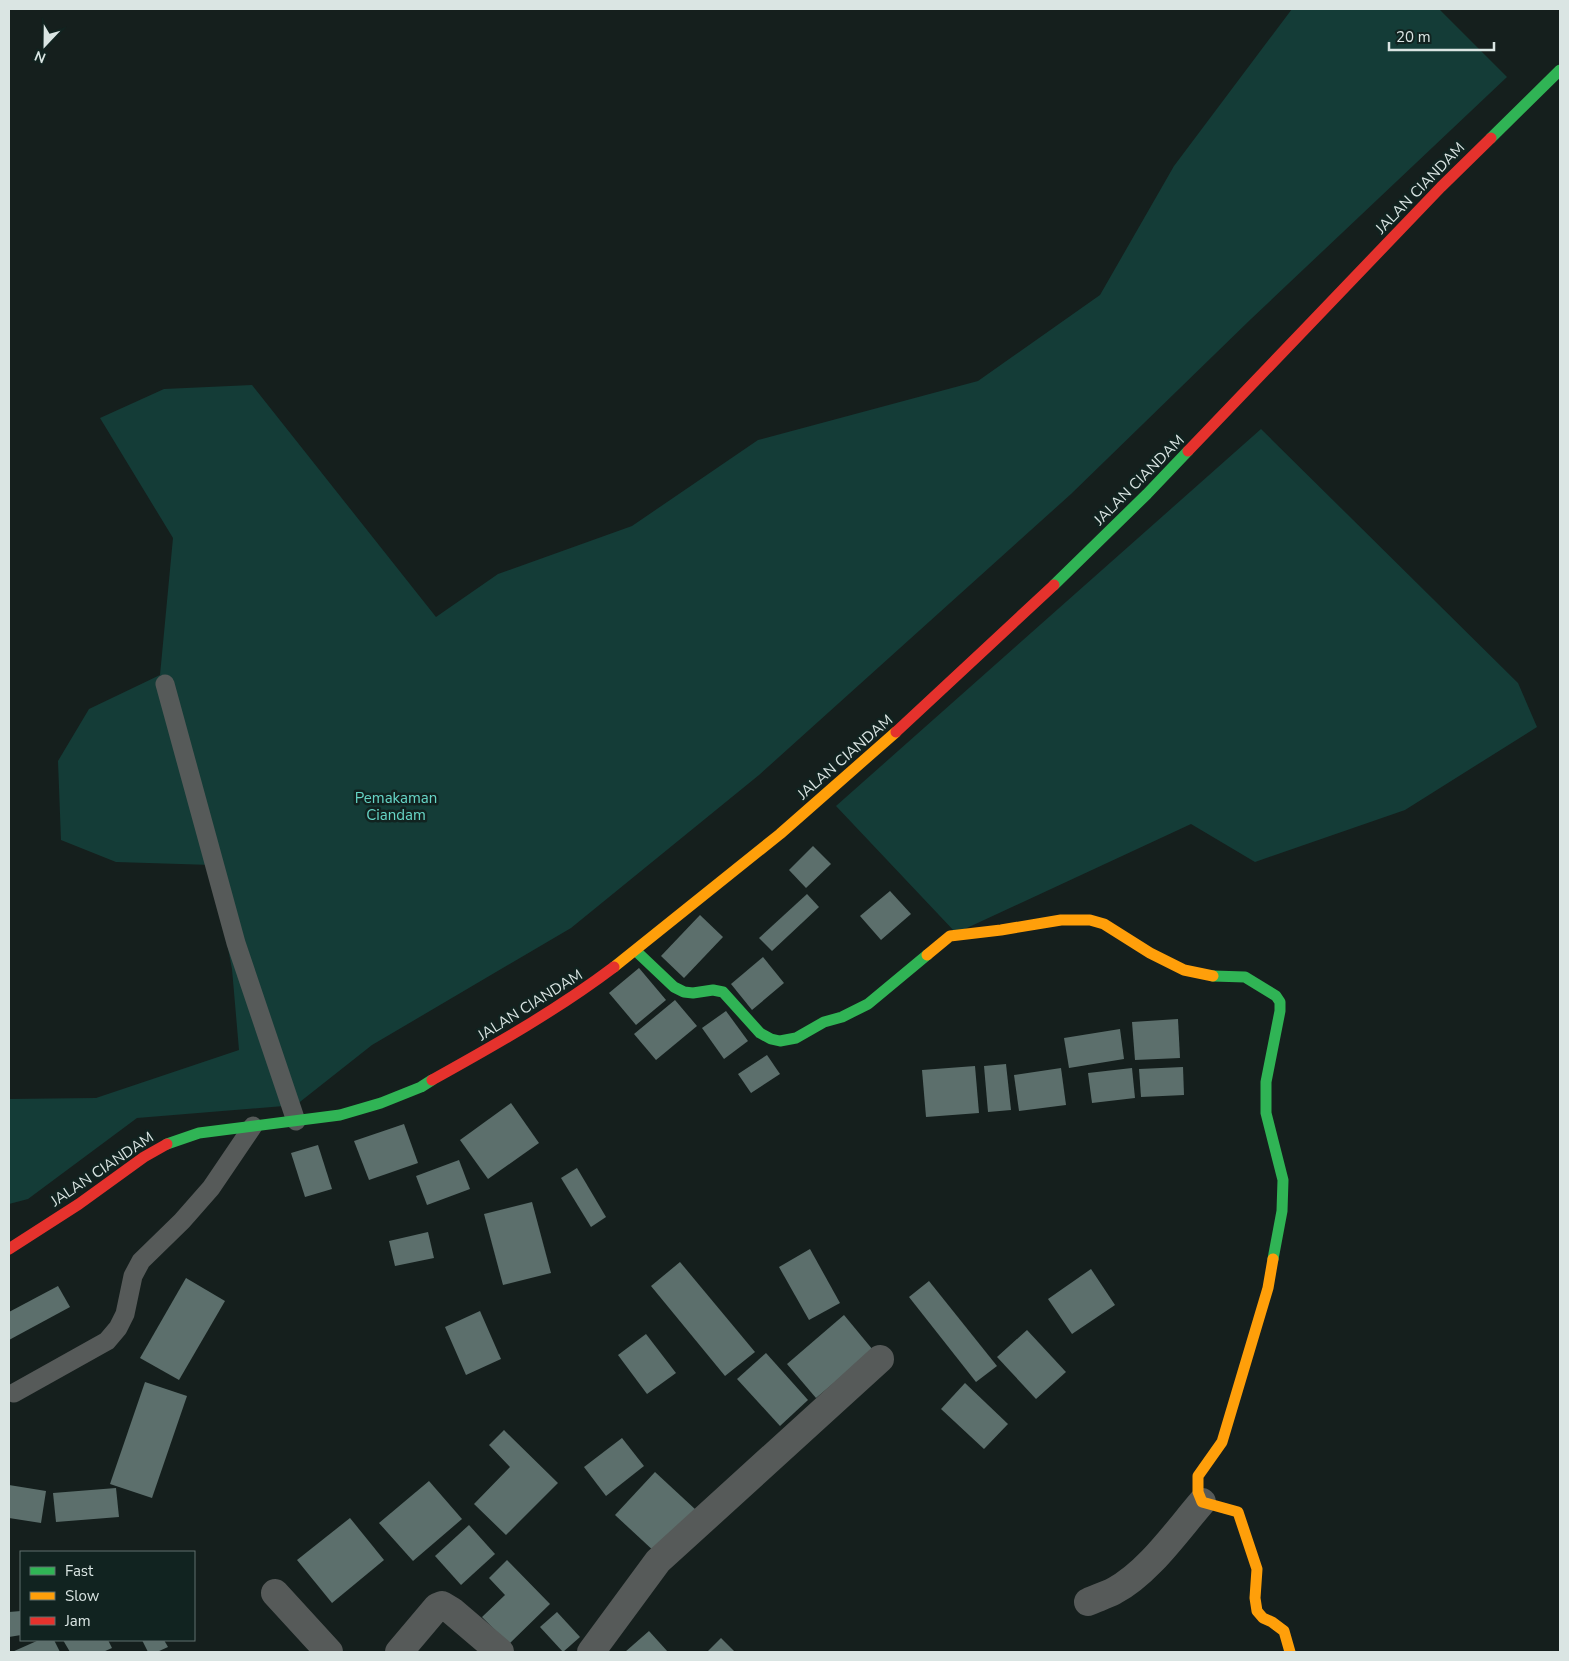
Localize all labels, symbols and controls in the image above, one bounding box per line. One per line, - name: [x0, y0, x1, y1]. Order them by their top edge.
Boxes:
- north arrow: [20, 20, 70, 70]
- scale bar: [1389, 20, 1494, 52]
- text: 20 m: [1396, 27, 1431, 47]
- text: N: [32, 46, 49, 67]
- street label: JALAN CIANDAM: [1370, 138, 1469, 239]
- street label: JALAN CIANDAM: [1089, 430, 1189, 530]
- street label: JALAN CIANDAM: [792, 710, 897, 805]
- park label: Pemakaman Ciandam: [355, 788, 437, 825]
- street label: JALAN CIANDAM: [473, 965, 586, 1046]
- street label: JALAN CIANDAM: [46, 1127, 157, 1211]
- legend: [20, 1551, 195, 1641]
- text: Fast: [65, 1561, 94, 1581]
- text: Slow: [65, 1586, 100, 1606]
- text: Jam: [64, 1611, 91, 1631]

